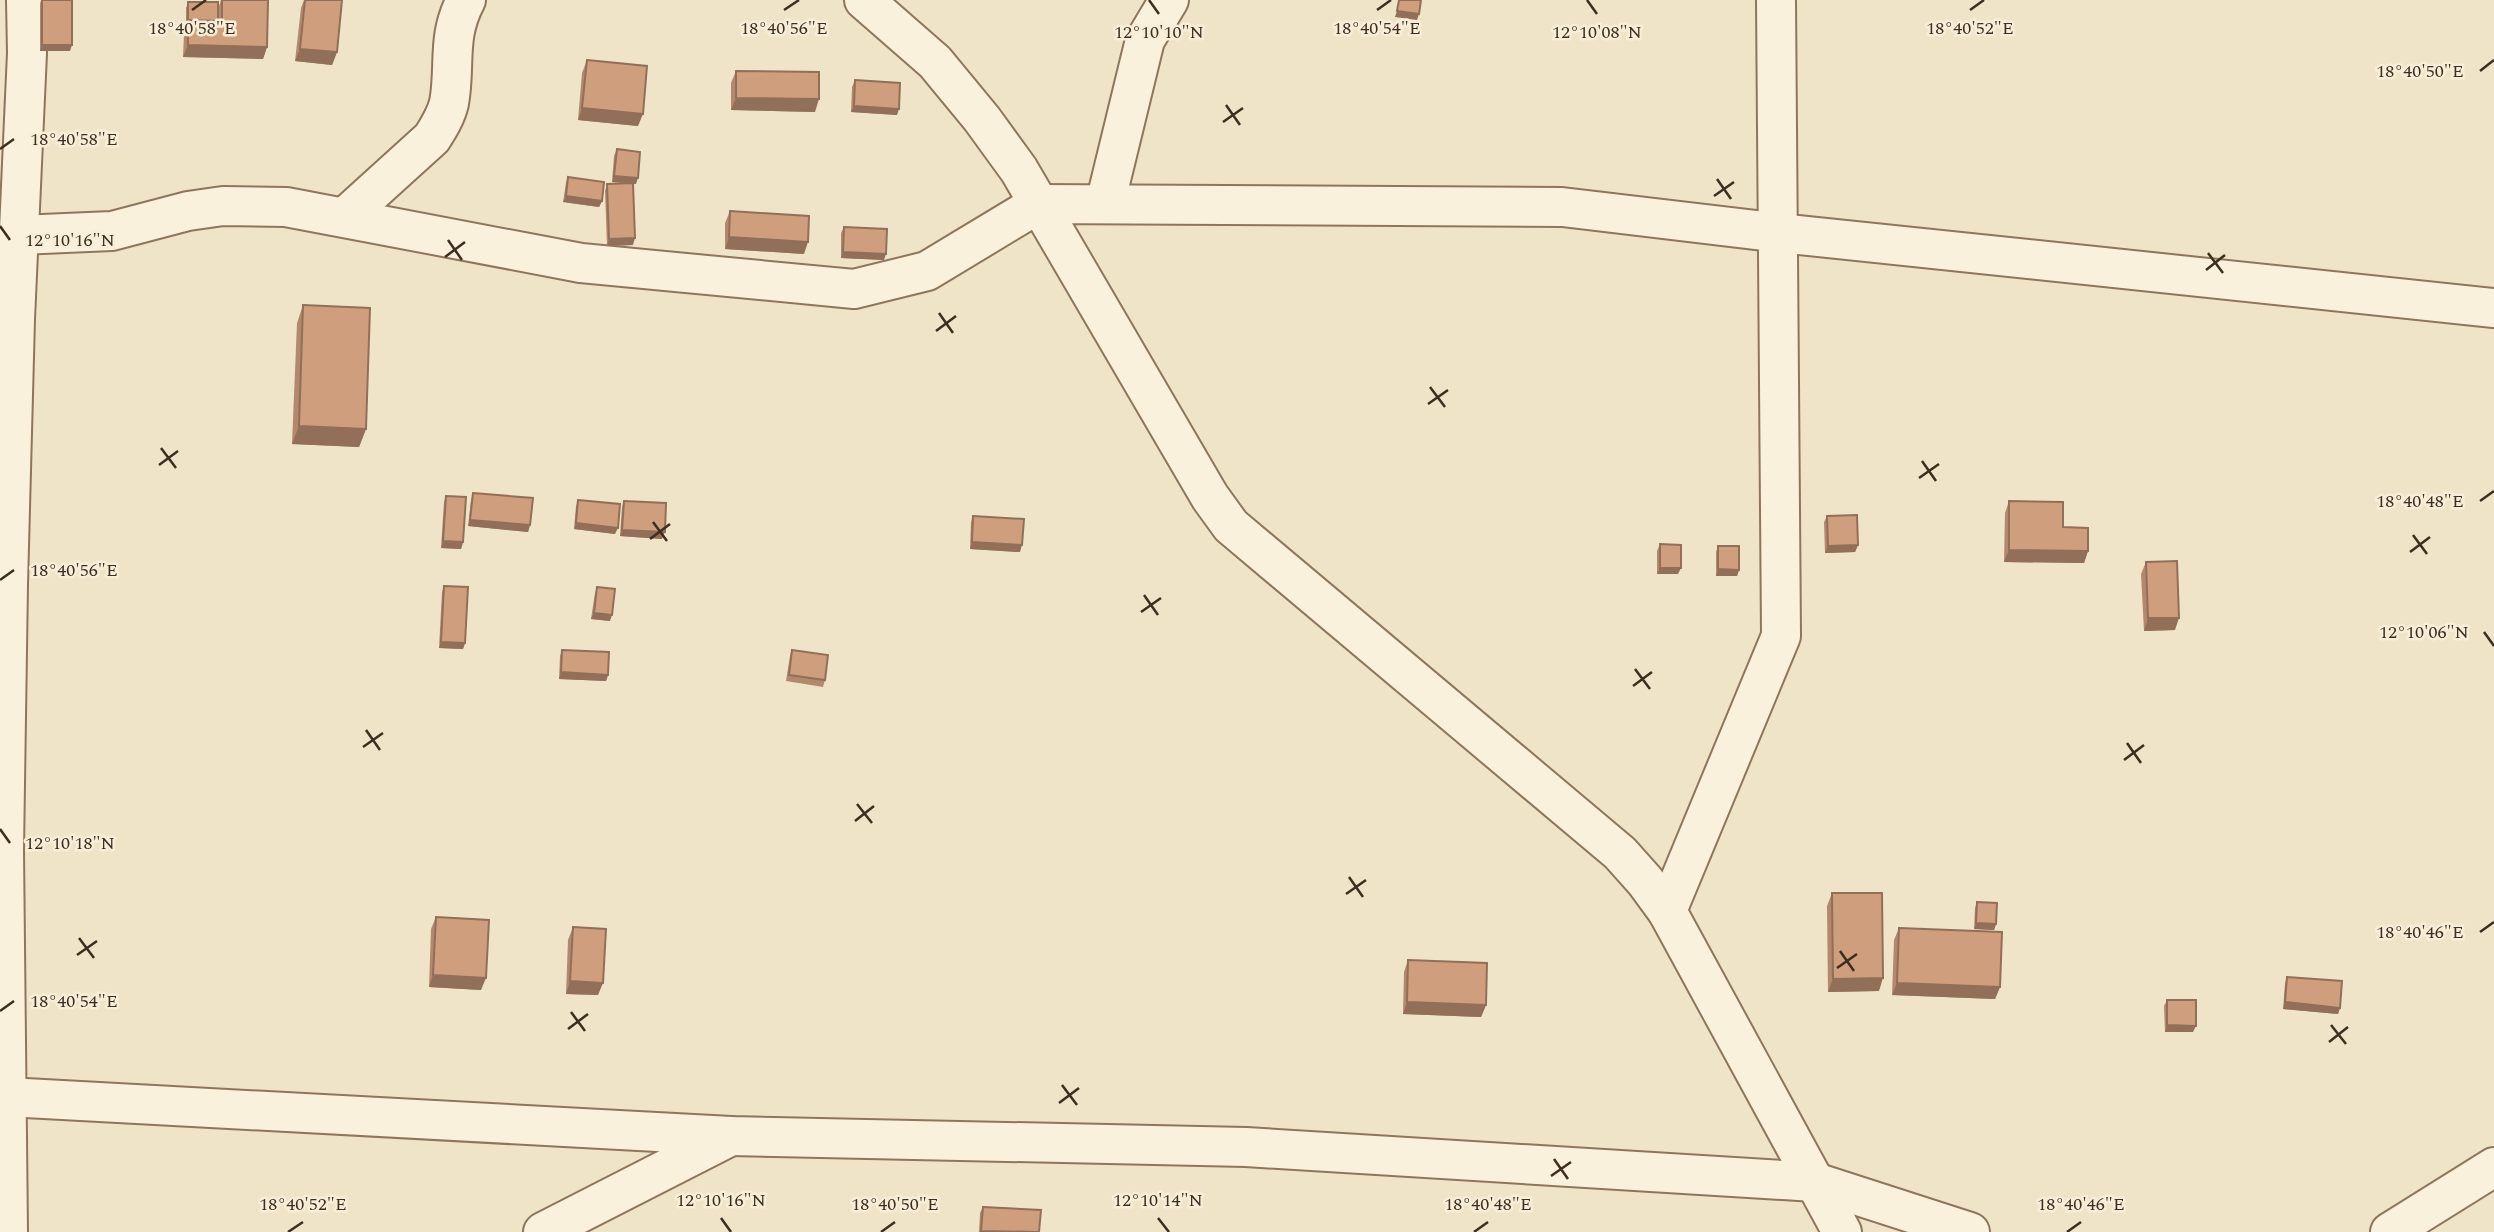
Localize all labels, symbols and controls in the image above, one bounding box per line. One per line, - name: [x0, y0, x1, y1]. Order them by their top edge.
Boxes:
- text: 18°40'58"E: [148, 15, 236, 42]
- text: 18°40'56"E: [740, 15, 828, 42]
- text: 18°40'54"E: [1333, 15, 1421, 42]
- text: 18°40'52"E: [1926, 15, 2014, 42]
- text: 12°10'10"N: [1114, 19, 1204, 46]
- text: 12°10'08"N: [1552, 19, 1642, 46]
- text: 18°40'50"E: [2376, 58, 2464, 85]
- text: 18°40'58"E: [30, 126, 118, 153]
- text: 12°10'16"N: [25, 227, 115, 254]
- text: 18°40'48"E: [2376, 488, 2464, 515]
- text: 18°40'56"E: [30, 557, 118, 584]
- text: 12°10'06"N: [2379, 619, 2469, 646]
- text: 12°10'18"N: [25, 830, 115, 857]
- text: 18°40'46"E: [2376, 919, 2464, 946]
- text: 18°40'54"E: [30, 988, 118, 1015]
- text: 12°10'16"N: [676, 1187, 766, 1214]
- text: 12°10'14"N: [1113, 1187, 1203, 1214]
- text: 18°40'52"E: [259, 1191, 347, 1218]
- text: 18°40'50"E: [851, 1191, 939, 1218]
- text: 18°40'48"E: [1444, 1191, 1532, 1218]
- text: 18°40'46"E: [2037, 1191, 2125, 1218]

